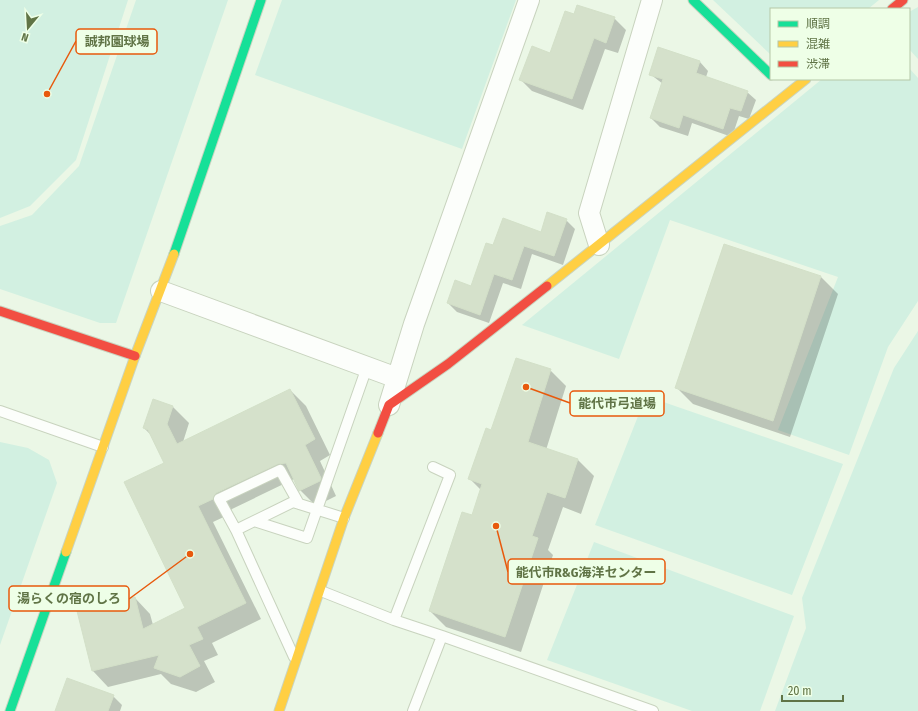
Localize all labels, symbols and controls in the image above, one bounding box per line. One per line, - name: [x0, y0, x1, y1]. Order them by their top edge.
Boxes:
- north arrow: [8, 8, 48, 48]
- legend: [770, 8, 910, 80]
- text: 順調: [806, 17, 830, 31]
- callout: 誠邦園球場: [76, 29, 157, 54]
- text: N: [20, 30, 30, 44]
- text: 誠邦園球場: [84, 34, 150, 49]
- text: 混雑: [806, 37, 830, 51]
- text: 渋滞: [806, 57, 830, 71]
- callout: 能代市弓道場: [570, 391, 664, 416]
- text: 能代市弓道場: [578, 396, 656, 411]
- callout: 能代市R&G海洋センター: [508, 559, 665, 584]
- text: 能代市R&G海洋センター: [516, 565, 656, 580]
- callout: 湯らくの宿のしろ: [9, 586, 129, 611]
- text: 湯らくの宿のしろ: [17, 591, 121, 606]
- scale bar: [782, 677, 843, 703]
- text: 20 m: [788, 684, 812, 698]

